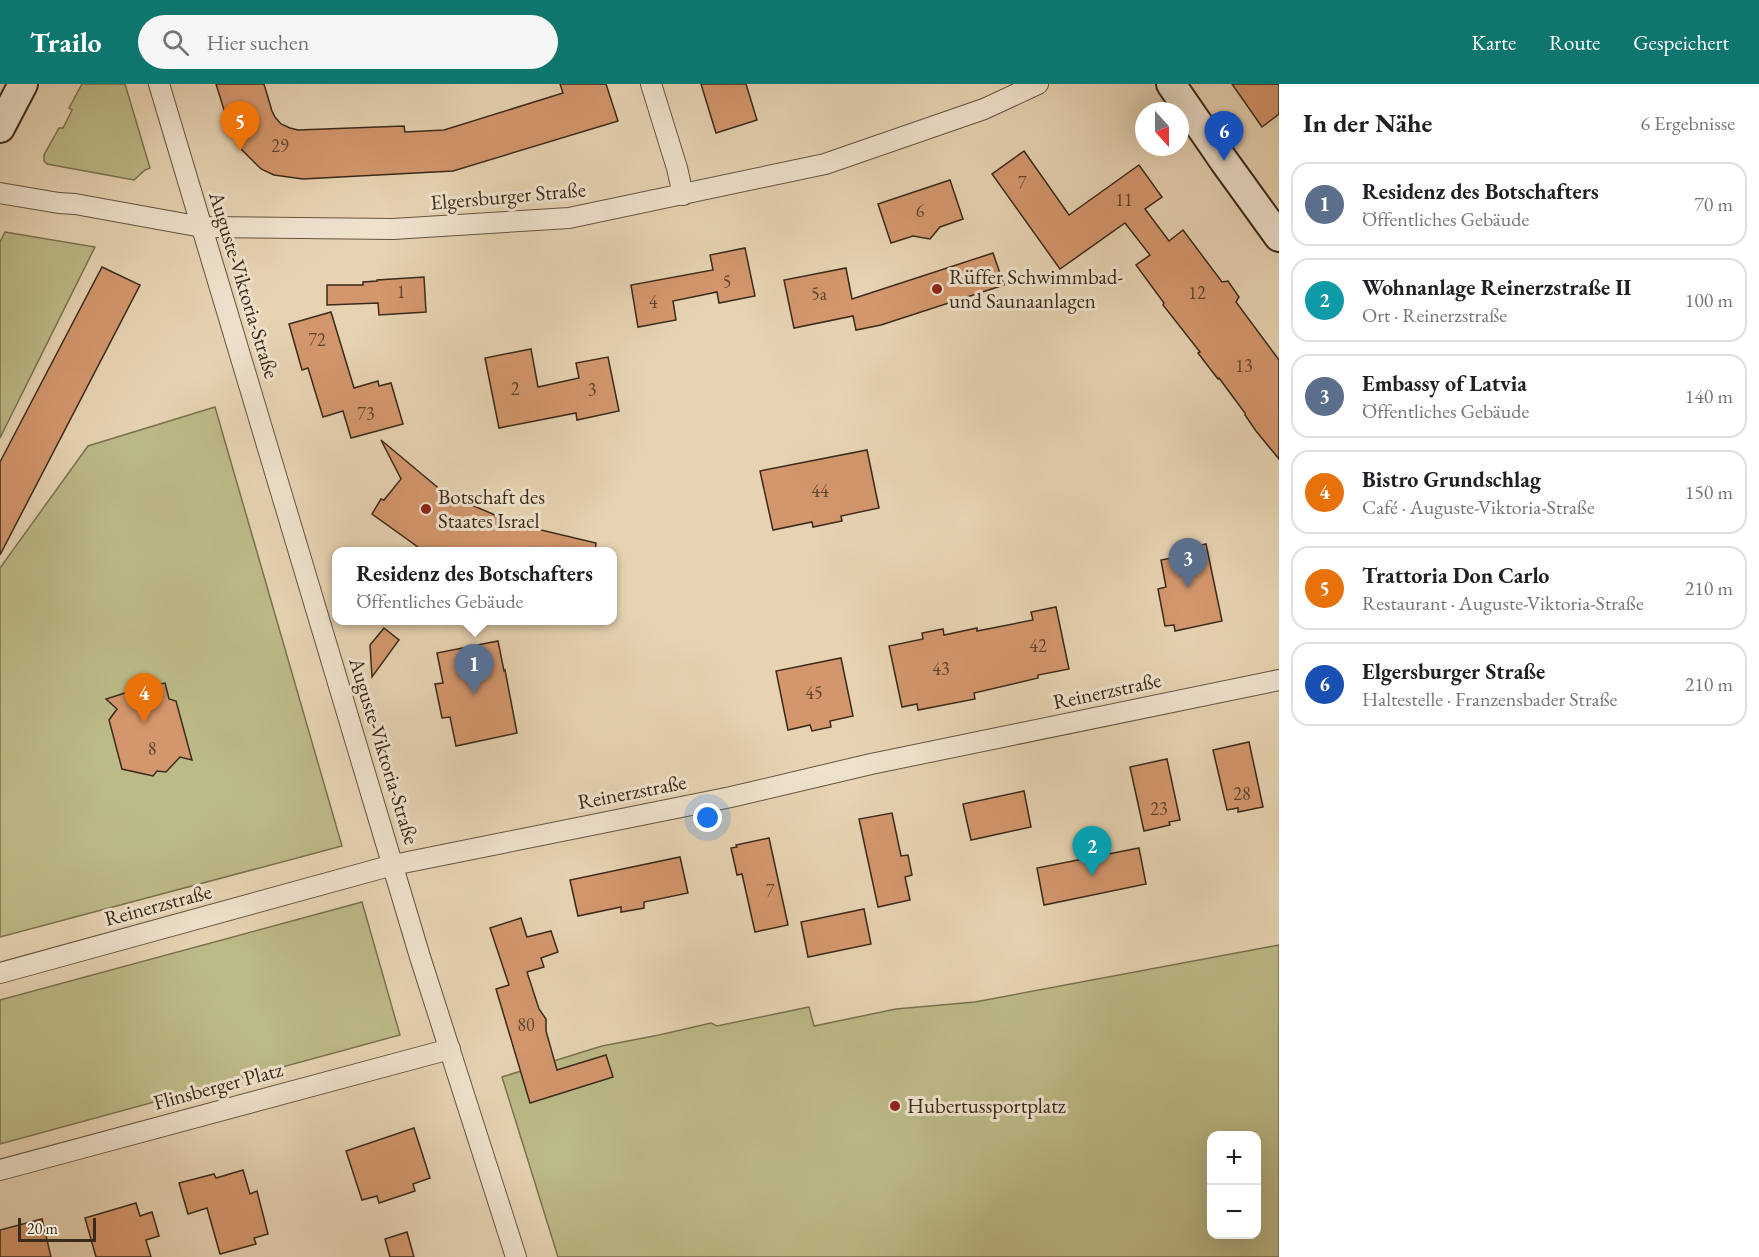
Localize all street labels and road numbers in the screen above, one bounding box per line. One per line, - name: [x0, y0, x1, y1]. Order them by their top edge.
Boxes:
- street label: Elgersburger Straße: [429, 175, 587, 216]
- street label: Auguste-Viktoria-Straße: [203, 187, 286, 382]
- street label: Auguste-Viktoria-Straße: [343, 653, 426, 848]
- street label: Reinerzstraße: [1050, 666, 1164, 715]
- street label: Reinerzstraße: [575, 768, 689, 815]
- street label: Reinerzstraße: [101, 877, 215, 932]
- street label: Flinsberger Platz: [150, 1055, 286, 1116]

